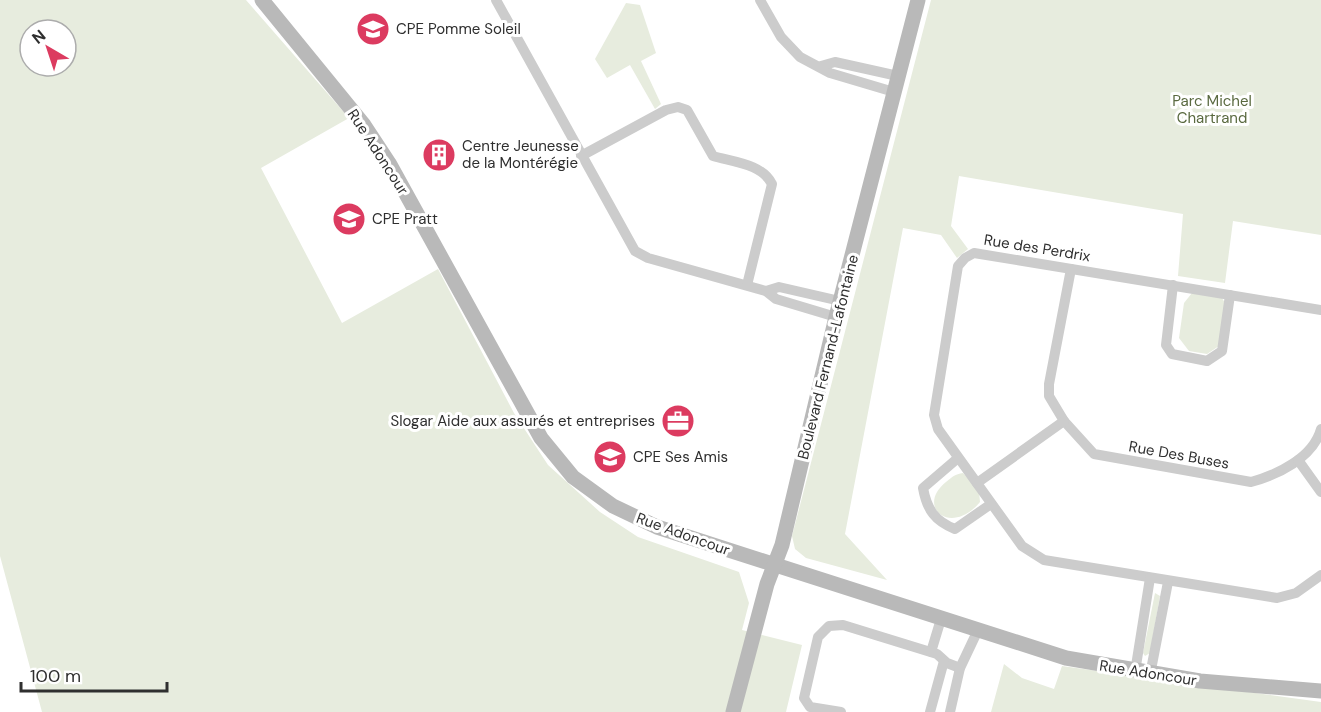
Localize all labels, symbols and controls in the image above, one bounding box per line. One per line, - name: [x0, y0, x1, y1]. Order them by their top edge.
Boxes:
- school or university icon: CPE Pomme Soleil: [355, 11, 391, 47]
- north arrow: [18, 18, 78, 78]
- place label: CPE Pomme Soleil: [396, 19, 521, 39]
- text: N: [28, 25, 50, 49]
- park label: Parc Michel Chartrand: [1172, 91, 1252, 128]
- street label: Rue Adoncour: [343, 105, 413, 199]
- place label: Centre Jeunesse de la Montérégie: [462, 136, 579, 173]
- building icon: Centre Jeunesse de la Montérégie: [421, 137, 457, 173]
- school or university icon: CPE Pratt: [331, 201, 367, 237]
- place label: CPE Pratt: [372, 209, 438, 229]
- street label: Rue des Perdrix: [982, 230, 1092, 266]
- street label: Boulevard Fernand-Lafontaine: [793, 253, 863, 461]
- office icon: Slogar Aide aux assurés et entreprises: [660, 403, 696, 439]
- place label: Slogar Aide aux assurés et entreprises: [390, 411, 655, 431]
- street label: Rue Des Buses: [1127, 436, 1231, 474]
- school or university icon: CPE Ses Amis: [592, 439, 628, 475]
- place label: CPE Ses Amis: [633, 447, 728, 467]
- street label: Rue Adoncour: [633, 508, 733, 560]
- scale bar: [21, 655, 166, 693]
- street label: Rue Adoncour: [1098, 655, 1198, 691]
- text: 100 m: [30, 664, 81, 688]

